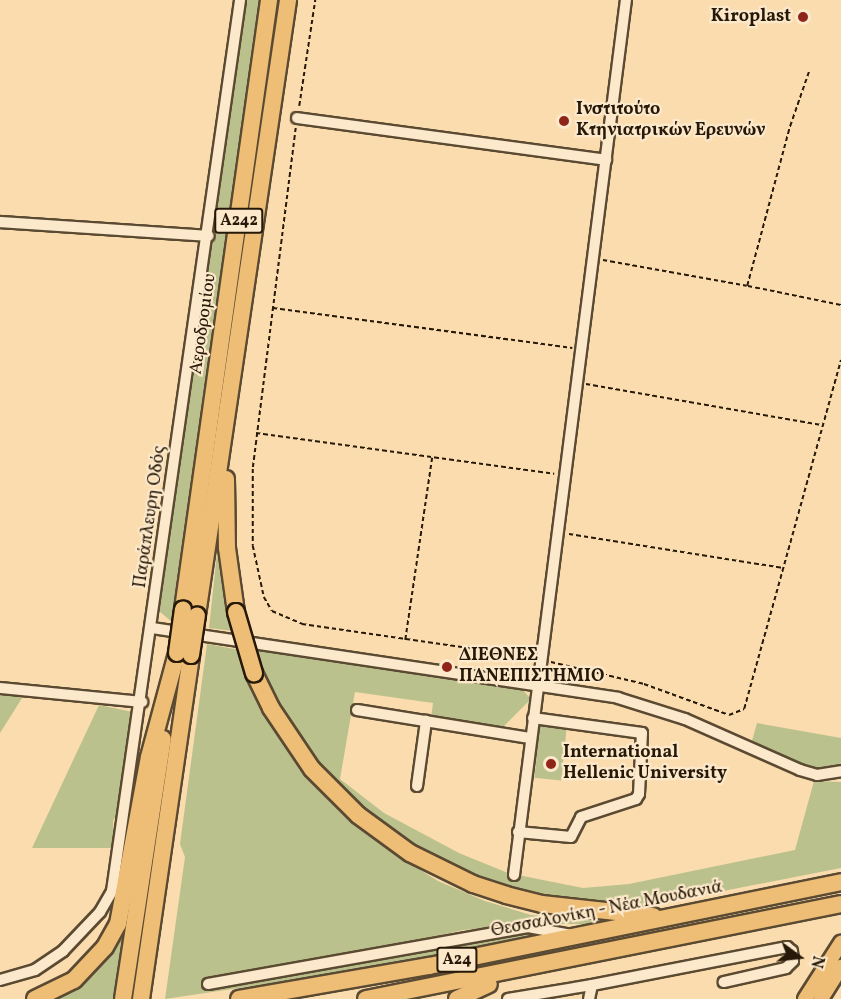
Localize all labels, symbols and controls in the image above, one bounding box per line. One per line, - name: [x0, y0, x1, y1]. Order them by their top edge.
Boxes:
- place label: Kiroplast: [711, 6, 791, 28]
- marker: Kiroplast: [796, 10, 810, 24]
- place label: Ινστιτούτο Κτηνιατρικών Ερευνών: [576, 100, 765, 142]
- marker: Ινστιτούτο Κτηνιατρικών Ερευνών: [557, 114, 571, 128]
- road number: Α242: [214, 208, 264, 234]
- street label: Αεροδρομίου: [186, 272, 222, 376]
- street label: Παράπλευρη Οδός: [130, 444, 172, 590]
- place label: ΔΙΕΘΝΕΣ ΠΑΝΕΠΙΣΤΗΜΙΟ: [459, 646, 604, 688]
- marker: ΔΙΕΘΝΕΣ ΠΑΝΕΠΙΣΤΗΜΙΟ: [440, 660, 454, 674]
- place label: International Hellenic University: [563, 743, 727, 786]
- marker: International Hellenic University: [544, 757, 558, 771]
- street label: Θεσσαλονίκη - Νέα Μουδανιά: [489, 877, 725, 943]
- north arrow: [769, 927, 829, 987]
- road number: Α24: [436, 947, 478, 973]
- text: N: [804, 953, 829, 970]

